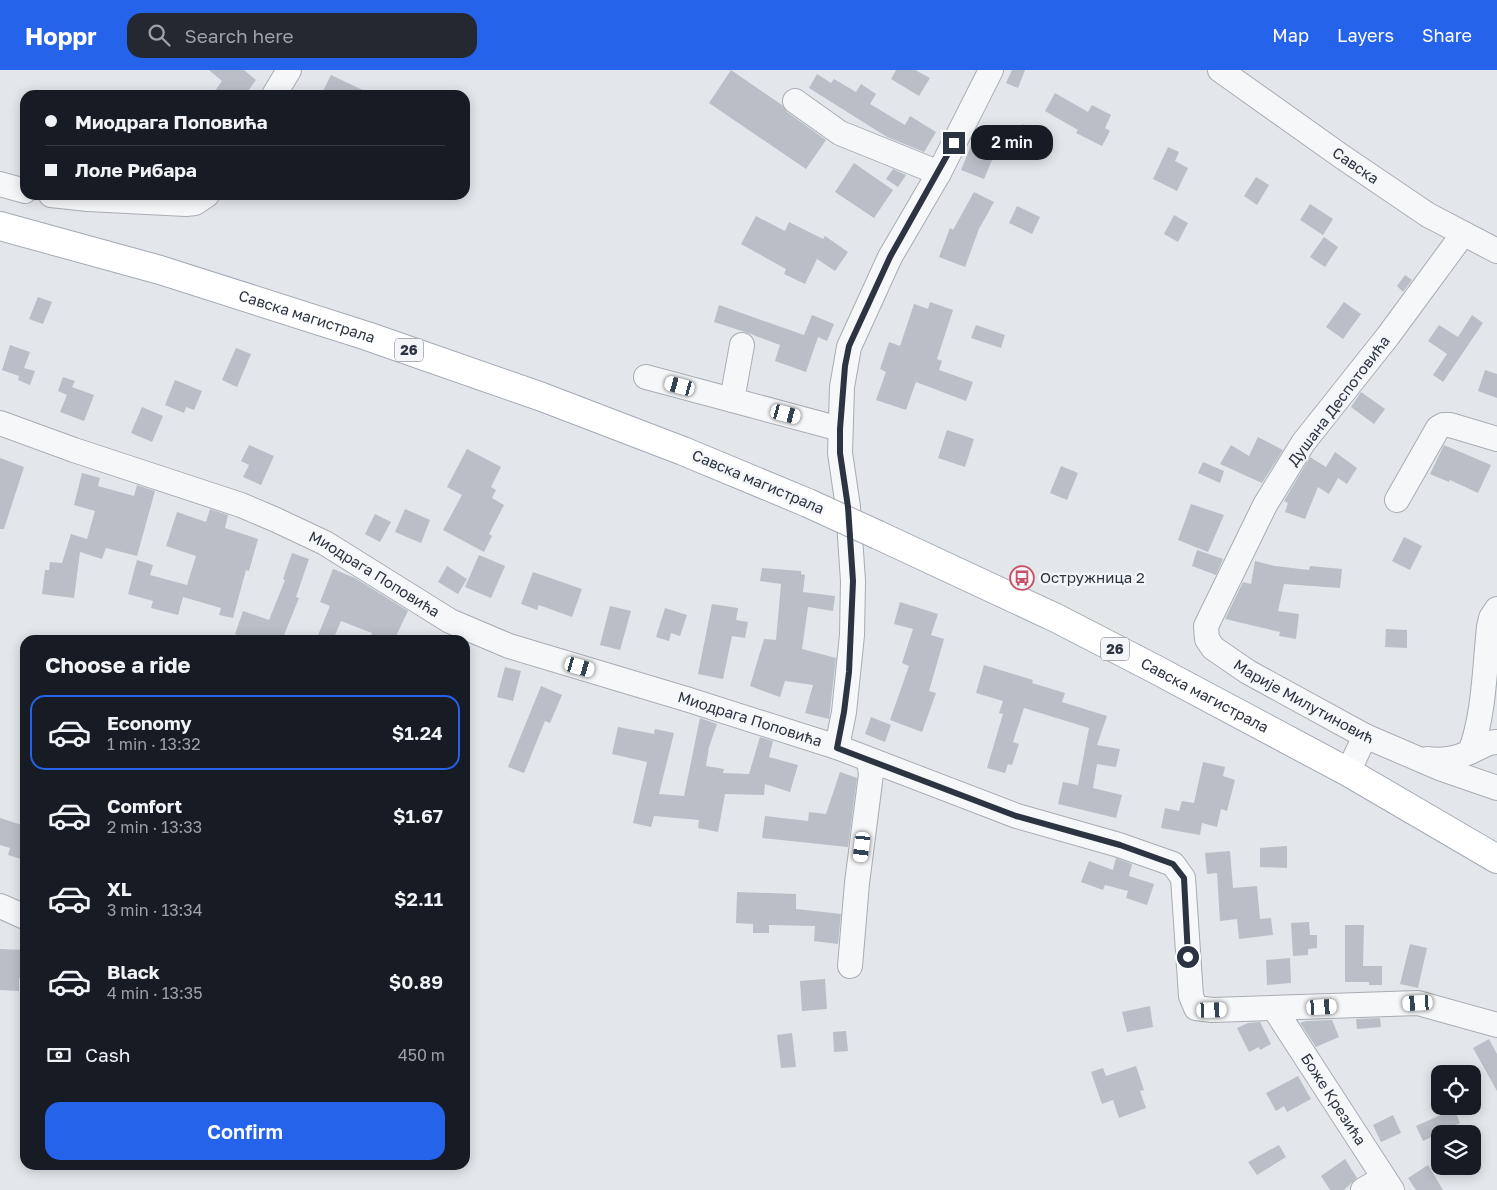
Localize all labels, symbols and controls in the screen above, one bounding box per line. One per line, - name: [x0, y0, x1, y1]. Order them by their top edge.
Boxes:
- search box: [127, 13, 477, 58]
- text: Hoppr: [25, 21, 97, 50]
- icon: search: [145, 21, 173, 49]
- text: Search here: [185, 24, 293, 47]
- text: Map: [1272, 24, 1309, 46]
- text: Layers: [1337, 24, 1394, 46]
- text: Share: [1422, 24, 1472, 46]
- text: Миодрага Поповића: [75, 110, 268, 133]
- callout: 2 min: [972, 126, 1054, 160]
- route end: [943, 132, 965, 154]
- text: 2 min: [991, 132, 1033, 152]
- street label: Савска: [1329, 143, 1383, 187]
- text: Лоле Рибара: [75, 158, 197, 181]
- street label: Савска магистрала: [237, 286, 378, 346]
- street label: Душана Деспотовића: [1283, 332, 1393, 469]
- road number: 26: [395, 338, 423, 362]
- car: [663, 375, 696, 397]
- car: [769, 403, 802, 425]
- street label: Савска магистрала: [690, 445, 827, 517]
- street label: Миодрага Поповића: [306, 527, 443, 620]
- bus stop icon: Остружница 2: [1009, 565, 1035, 591]
- place label: Остружница 2: [1040, 568, 1145, 586]
- road number: 26: [1101, 638, 1129, 660]
- text: Choose a ride: [45, 651, 191, 678]
- street label: Савска магистрала: [1138, 653, 1272, 736]
- street label: Марије Милутиновић: [1231, 655, 1377, 747]
- car: [563, 656, 596, 678]
- street label: Миодрага Поповића: [676, 687, 825, 750]
- icon: car: [47, 710, 92, 755]
- text: Economy: [107, 711, 192, 734]
- text: $1.24: [392, 721, 443, 744]
- text: 1 min · 13:32: [107, 734, 200, 754]
- icon: car: [47, 793, 92, 838]
- text: Comfort: [107, 794, 182, 817]
- text: $1.67: [393, 804, 443, 827]
- text: 2 min · 13:33: [107, 817, 202, 837]
- car: [852, 831, 871, 863]
- icon: car: [47, 876, 92, 921]
- text: XL: [107, 877, 132, 900]
- text: $2.11: [394, 887, 443, 910]
- text: 3 min · 13:34: [107, 900, 203, 920]
- route start: [1177, 946, 1199, 968]
- icon: car: [47, 959, 92, 1004]
- text: Black: [107, 960, 160, 983]
- text: $0.89: [389, 970, 443, 993]
- text: 4 min · 13:35: [107, 983, 202, 1003]
- car: [1402, 995, 1433, 1011]
- car: [1306, 999, 1337, 1015]
- car: [1196, 1002, 1227, 1018]
- icon: cash: [45, 1041, 73, 1069]
- text: Cash: [85, 1043, 130, 1066]
- text: 450 m: [398, 1045, 445, 1065]
- street label: Боже Крезића: [1298, 1049, 1371, 1148]
- map controls: [1431, 1065, 1481, 1175]
- button: locate: [1431, 1065, 1481, 1115]
- button: Confirm: [45, 1102, 445, 1160]
- button: layers: [1431, 1125, 1481, 1175]

